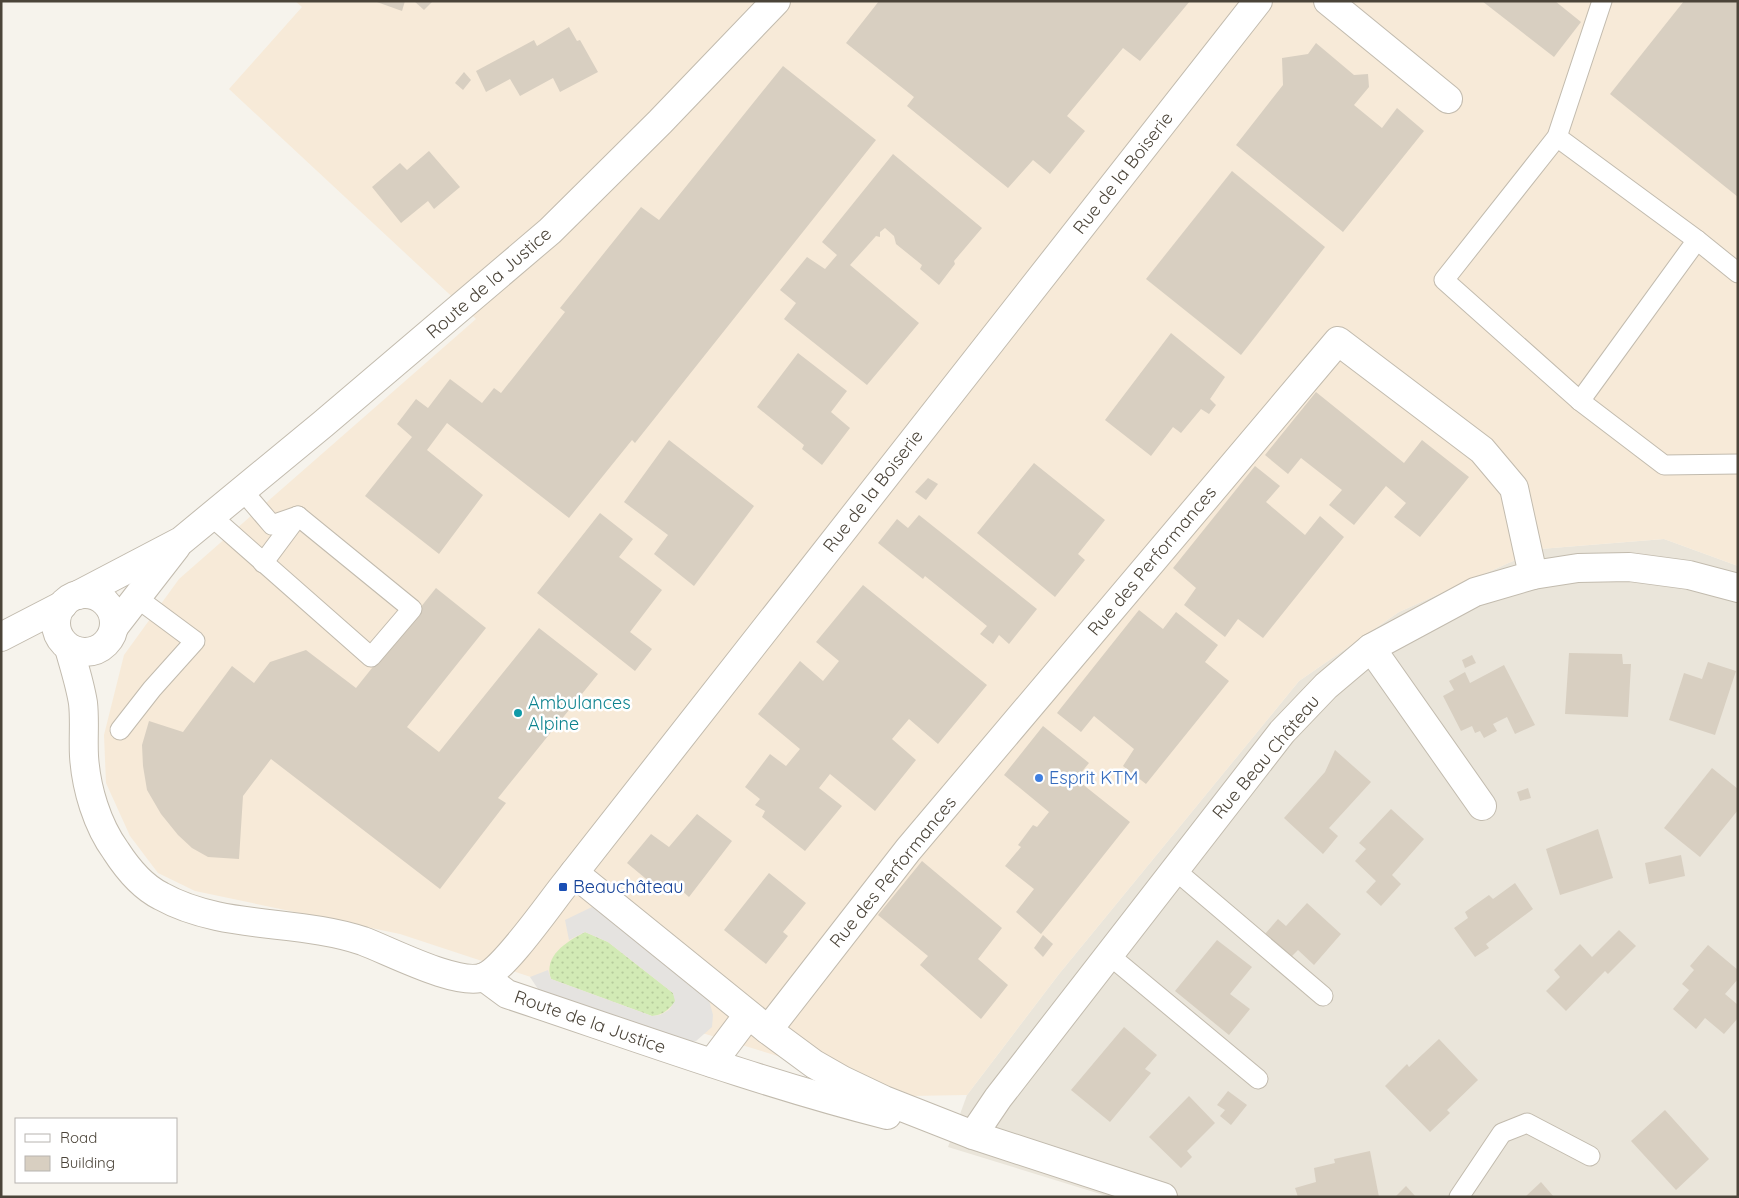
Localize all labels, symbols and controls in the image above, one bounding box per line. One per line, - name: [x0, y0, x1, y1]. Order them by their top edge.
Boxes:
- street label: Rue de la Boiserie: [1068, 107, 1178, 239]
- street label: Route de la Justice: [421, 222, 556, 343]
- street label: Rue de la Boiserie: [818, 425, 928, 557]
- street label: Rue des Performances: [1082, 481, 1221, 640]
- street label: Rue Beau Château: [1207, 690, 1324, 823]
- place label: Ambulances Alpine: [528, 691, 631, 735]
- marker: Ambulances Alpine: [512, 707, 524, 719]
- place label: Esprit KTM: [1049, 766, 1138, 789]
- marker: Esprit KTM: [1033, 772, 1045, 784]
- street label: Rue des Performances: [824, 791, 961, 952]
- place label: Beauchâteau: [573, 875, 684, 898]
- marker: Beauchâteau: [557, 881, 569, 893]
- street label: Route de la Justice: [511, 985, 669, 1058]
- legend: [15, 1118, 178, 1183]
- text: Road: [60, 1128, 97, 1147]
- text: Building: [60, 1153, 115, 1172]

